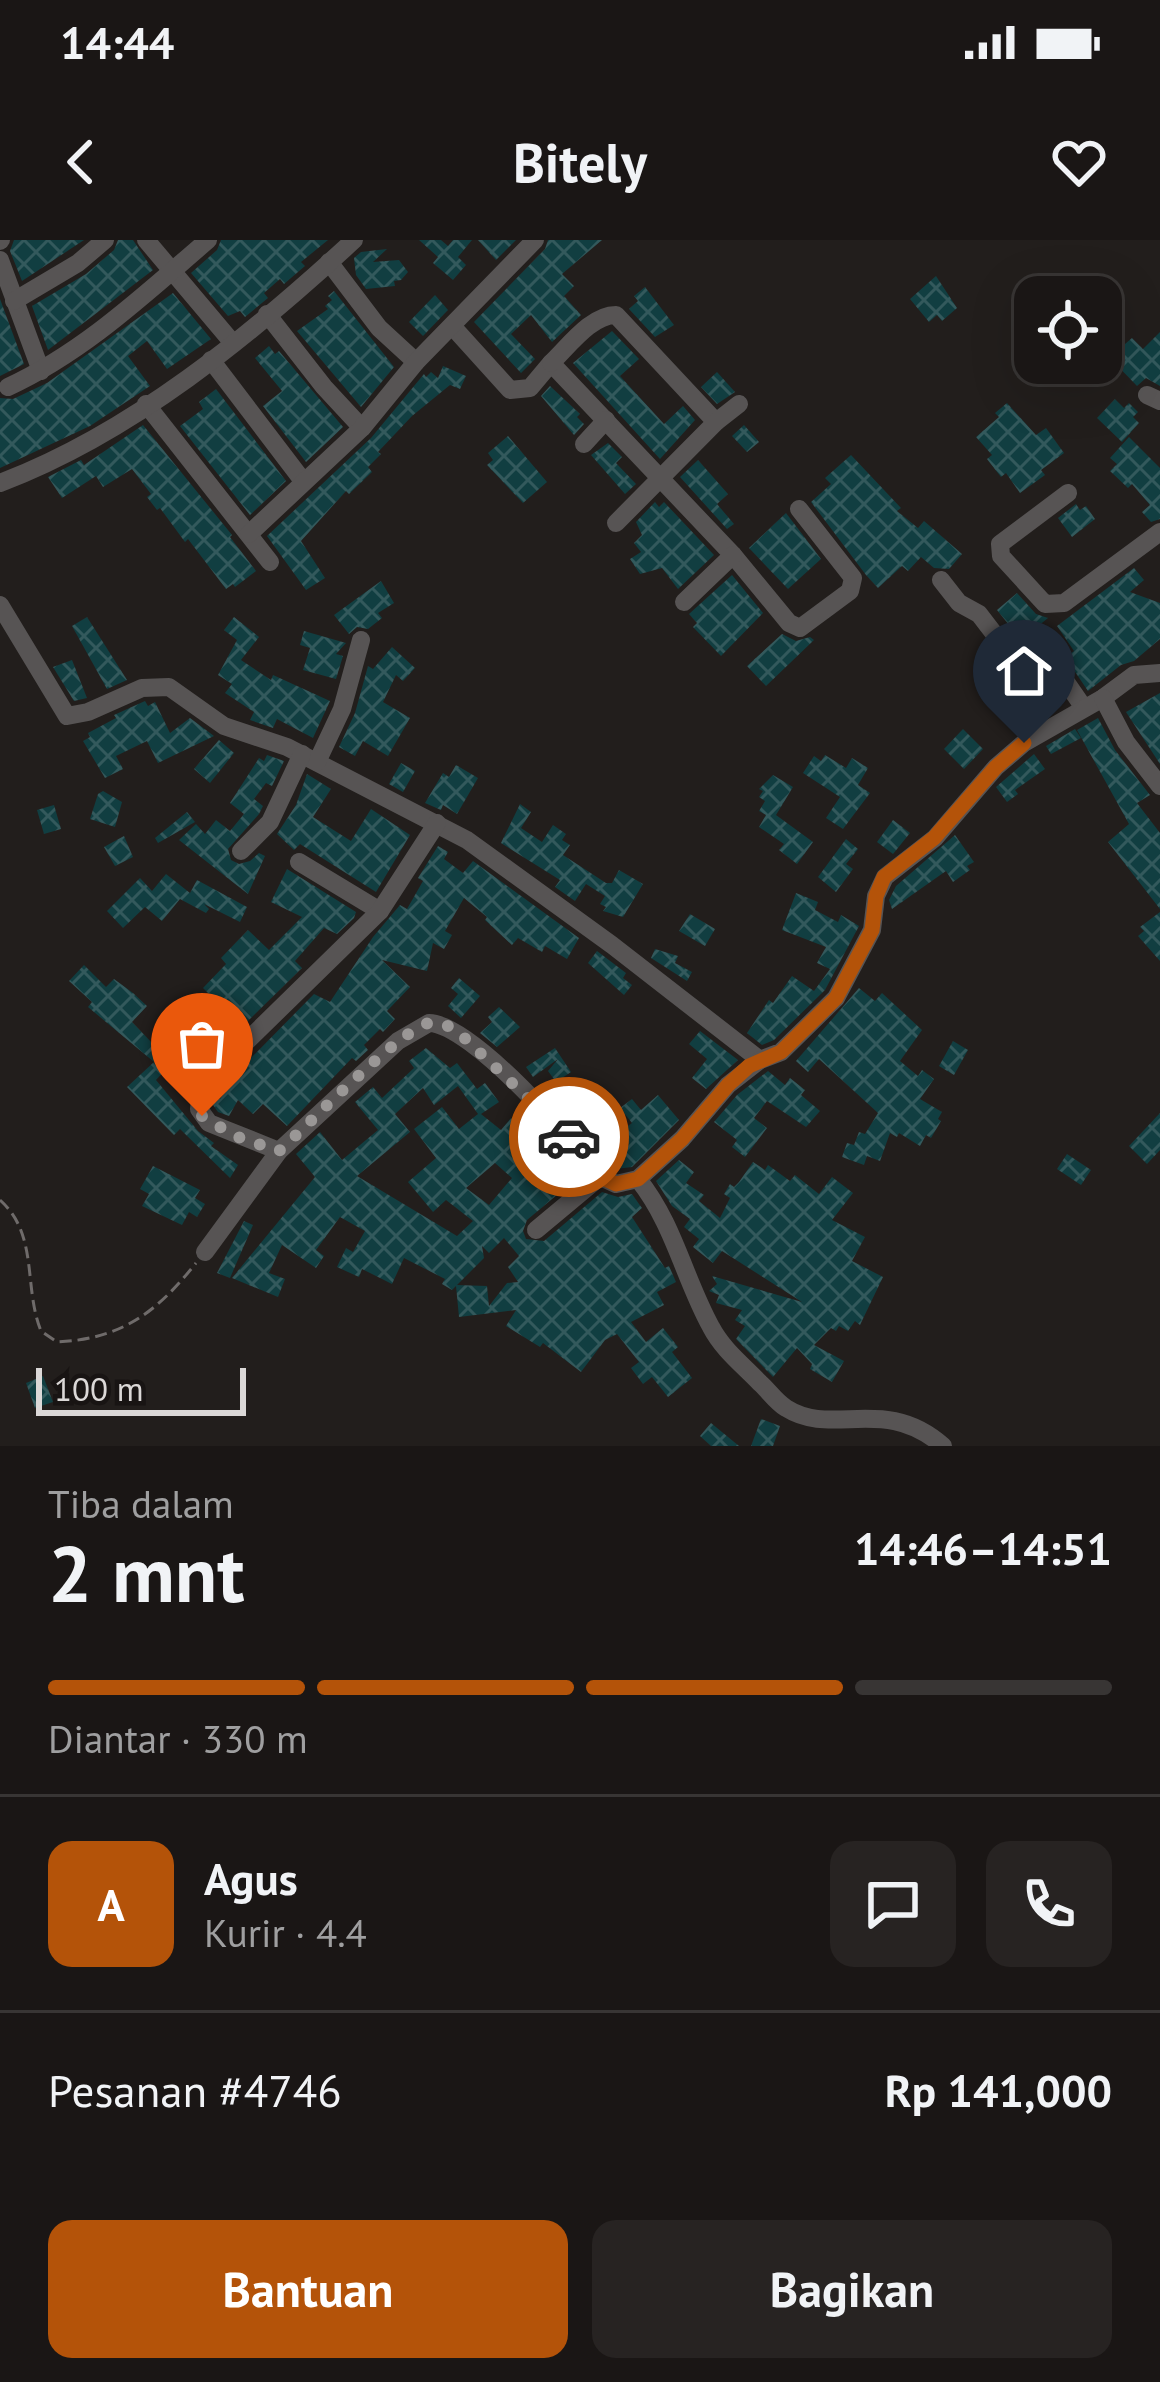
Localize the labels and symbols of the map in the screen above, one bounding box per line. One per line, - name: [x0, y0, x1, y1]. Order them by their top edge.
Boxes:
- pin: [973, 620, 1075, 743]
- pin: [151, 993, 253, 1116]
- courier: [509, 1077, 629, 1197]
- scale bar: [36, 1362, 246, 1415]

